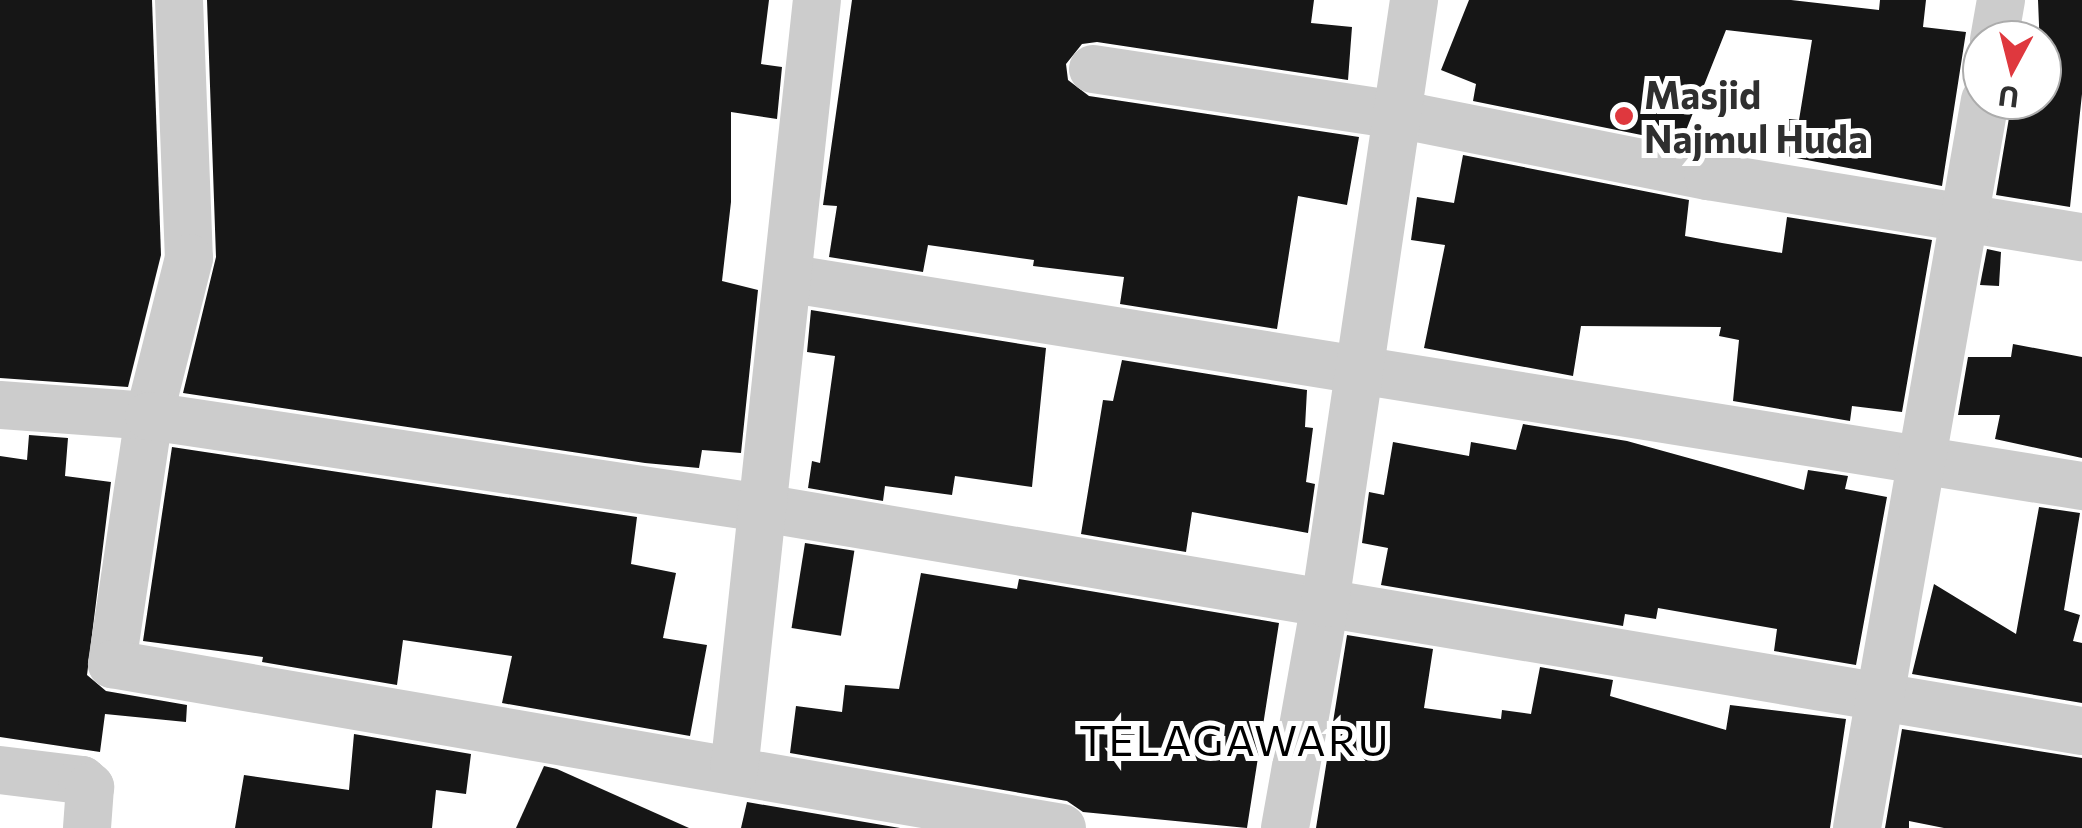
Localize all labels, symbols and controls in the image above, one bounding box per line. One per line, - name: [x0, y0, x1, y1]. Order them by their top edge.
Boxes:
- north arrow: [1962, 20, 2062, 120]
- place label: Masjid Najmul Huda: [1644, 71, 1868, 160]
- text: U: [1996, 80, 2021, 116]
- marker: Masjid Najmul Huda: [1613, 105, 1635, 127]
- district label: TELAGAWARU: [1079, 714, 1391, 764]

